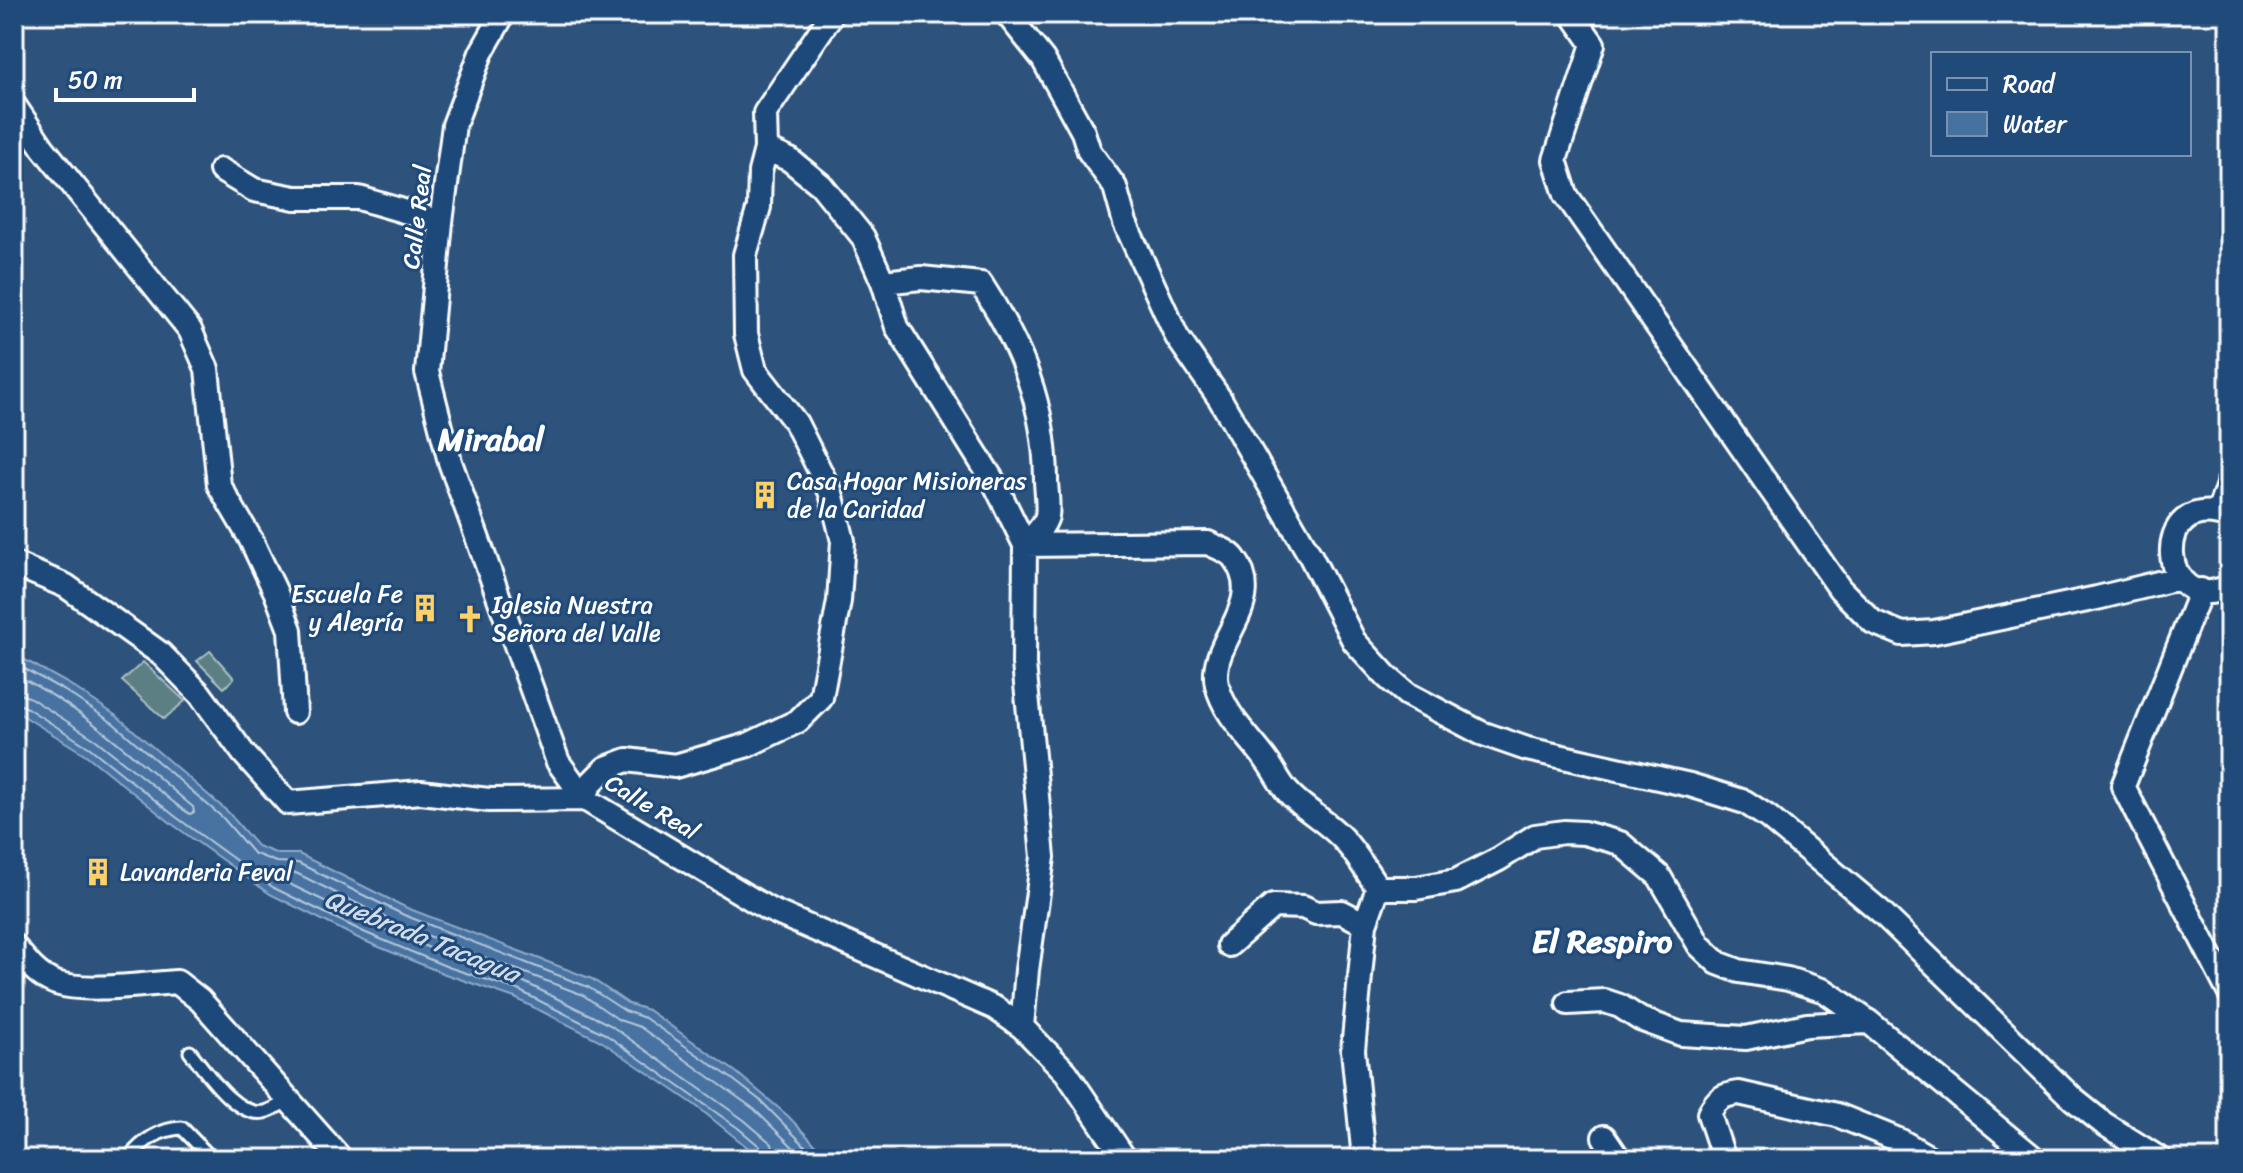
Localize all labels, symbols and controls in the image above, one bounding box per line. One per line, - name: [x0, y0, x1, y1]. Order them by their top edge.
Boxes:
- scale bar: [56, 52, 194, 102]
- legend: [1931, 52, 2191, 156]
- text: 50 m: [68, 59, 123, 101]
- text: Road: [2003, 63, 2057, 105]
- text: Water: [2003, 103, 2068, 145]
- street label: Calle Real: [390, 162, 444, 271]
- district label: Mirabal: [437, 411, 546, 468]
- place label: Casa Hogar Misioneras de la Caridad: [787, 460, 1028, 530]
- building icon: Casa Hogar Misioneras de la Caridad: [750, 480, 780, 510]
- place label: Escuela Fe y Alegría: [291, 573, 404, 643]
- place label: Iglesia Nuestra Señora del Valle: [491, 584, 661, 654]
- building icon: Escuela Fe y Alegría: [410, 593, 440, 623]
- church icon: Iglesia Nuestra Señora del Valle: [455, 604, 485, 634]
- street label: Calle Real: [596, 762, 709, 852]
- place label: Lavanderia Feval: [120, 851, 294, 893]
- building icon: Lavanderia Feval: [83, 857, 113, 887]
- water label: Quebrada Tacagua: [317, 876, 529, 997]
- district label: El Respiro: [1532, 913, 1672, 970]

